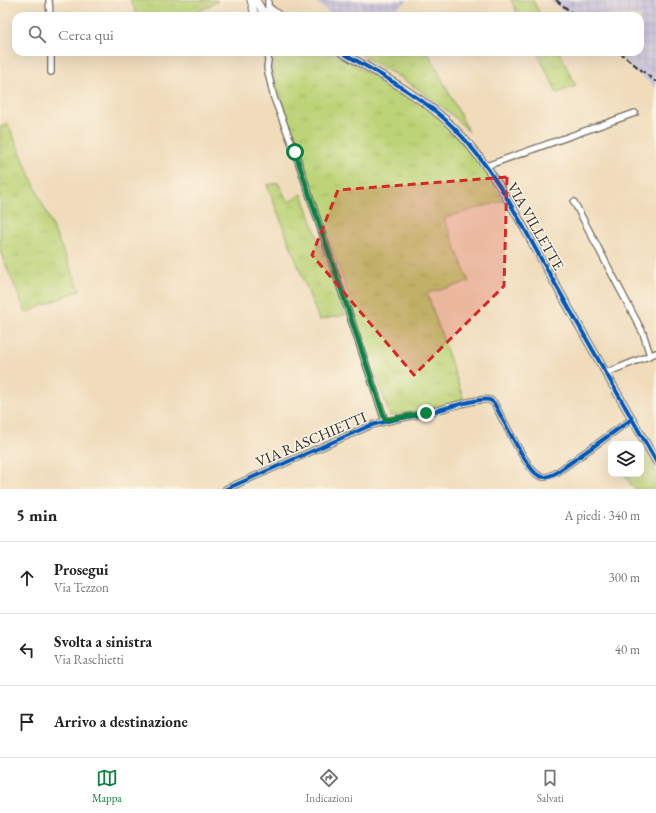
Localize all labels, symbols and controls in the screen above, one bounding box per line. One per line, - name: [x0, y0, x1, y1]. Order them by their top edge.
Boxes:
- search box: [12, 12, 644, 56]
- icon: search: [26, 23, 48, 45]
- text: Cerca qui: [58, 25, 114, 44]
- route start: [286, 143, 304, 161]
- street label: VIA VILLETTE: [503, 179, 569, 274]
- route end: [417, 404, 435, 422]
- street label: VIA RASCHIETTI: [253, 407, 369, 471]
- map controls: [608, 441, 644, 477]
- button: layers: [608, 441, 644, 477]
- text: 5 min: [16, 504, 57, 526]
- text: A piedi · 340 m: [565, 507, 640, 524]
- text: Prosegui: [54, 560, 109, 579]
- icon: ahead: [16, 567, 38, 589]
- text: 300 m: [609, 569, 640, 586]
- text: Via Tezzon: [54, 579, 109, 596]
- text: Svolta a sinistra: [54, 632, 152, 651]
- icon: left: [16, 639, 38, 661]
- text: 40 m: [615, 641, 640, 658]
- text: Via Raschietti: [54, 651, 124, 668]
- icon: arrive: [16, 711, 38, 733]
- text: Arrivo a destinazione: [54, 712, 188, 731]
- tab: Mappa: [92, 767, 122, 805]
- tab: Indicazioni: [306, 767, 353, 805]
- tab: Salvati: [537, 767, 564, 805]

